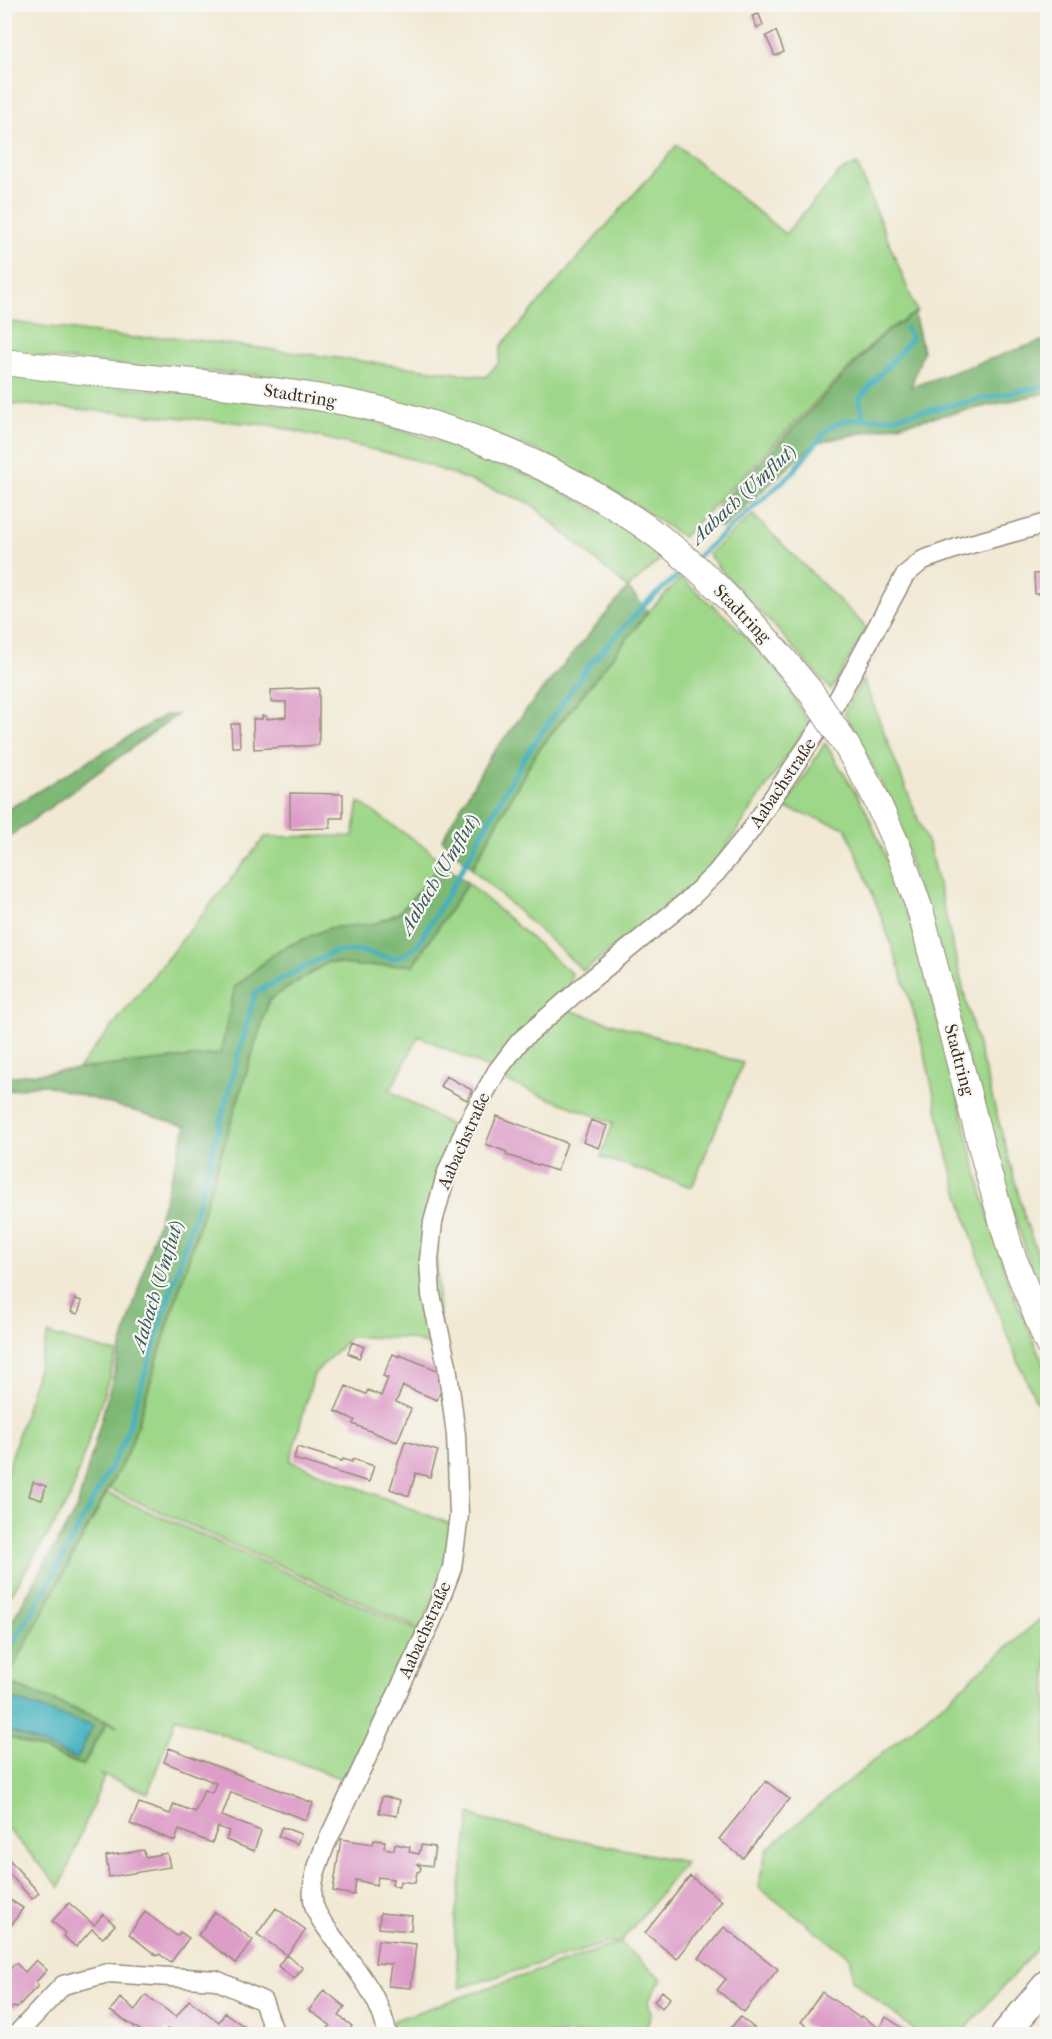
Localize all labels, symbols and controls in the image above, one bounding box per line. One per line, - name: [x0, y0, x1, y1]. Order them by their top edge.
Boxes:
- street label: Stadtring: [262, 380, 338, 412]
- water label: Aabach (Umflut): [683, 439, 800, 551]
- street label: Stadtring: [709, 580, 775, 648]
- street label: Aabachstraße: [745, 734, 821, 833]
- water label: Aabach (Umflut): [393, 810, 484, 941]
- street label: Stadtring: [939, 1022, 979, 1098]
- street label: Aabachstraße: [433, 1089, 495, 1193]
- water label: Aabach (Umflut): [125, 1218, 188, 1357]
- street label: Aabachstraße: [394, 1578, 456, 1682]

